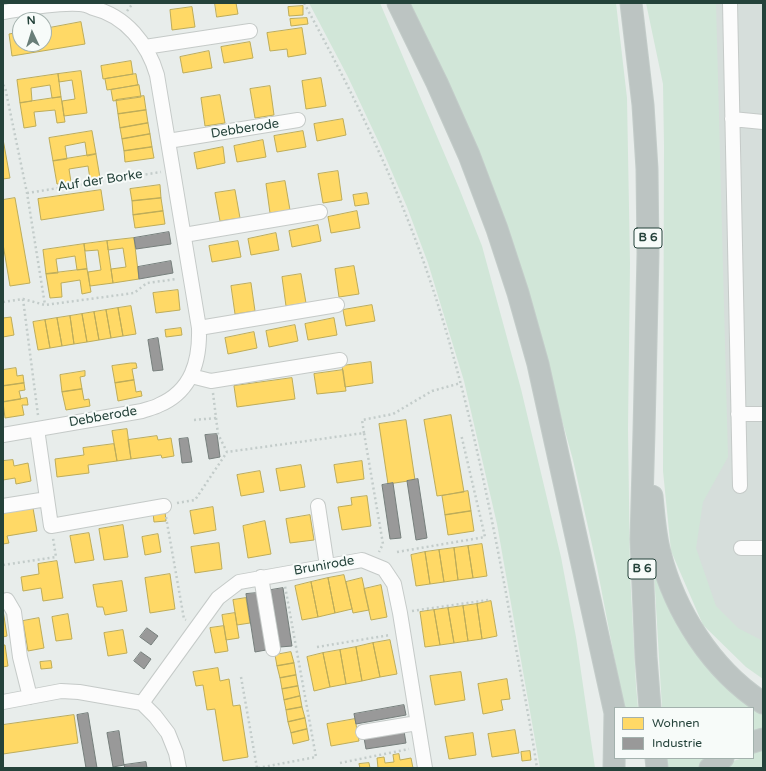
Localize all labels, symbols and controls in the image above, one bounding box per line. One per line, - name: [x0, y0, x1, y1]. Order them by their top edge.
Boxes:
- north arrow: [12, 12, 52, 52]
- text: N: [26, 14, 36, 27]
- street label: Debberode: [210, 116, 280, 142]
- street label: Auf der Borke: [56, 167, 144, 195]
- road number: B 6: [634, 228, 662, 248]
- street label: Debberode: [68, 403, 138, 431]
- street label: Brunirode: [293, 553, 355, 579]
- road number: B 6: [628, 559, 656, 579]
- legend: [614, 707, 754, 759]
- text: Wohnen: [652, 716, 700, 730]
- text: Industrie: [652, 736, 702, 750]

